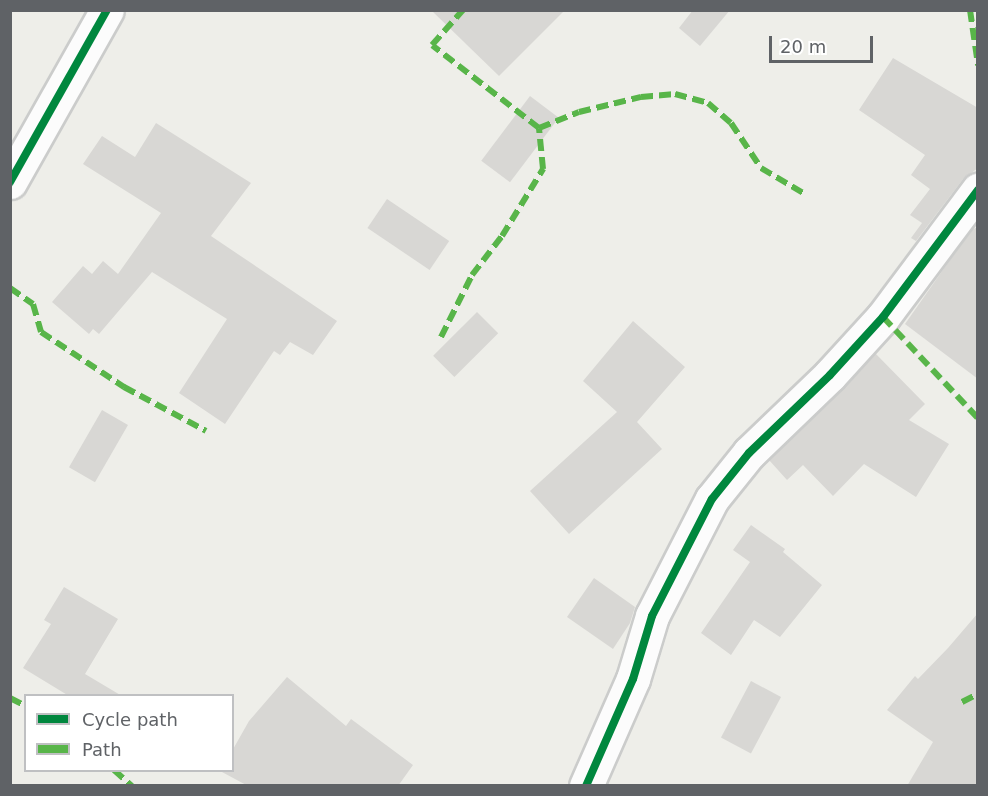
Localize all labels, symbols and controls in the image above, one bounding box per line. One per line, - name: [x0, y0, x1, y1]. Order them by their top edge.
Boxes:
- scale bar: [772, 24, 876, 62]
- text: 20 m: [780, 36, 826, 57]
- legend: [24, 694, 234, 772]
- text: Cycle path: [82, 709, 178, 730]
- text: Path: [82, 739, 122, 760]

